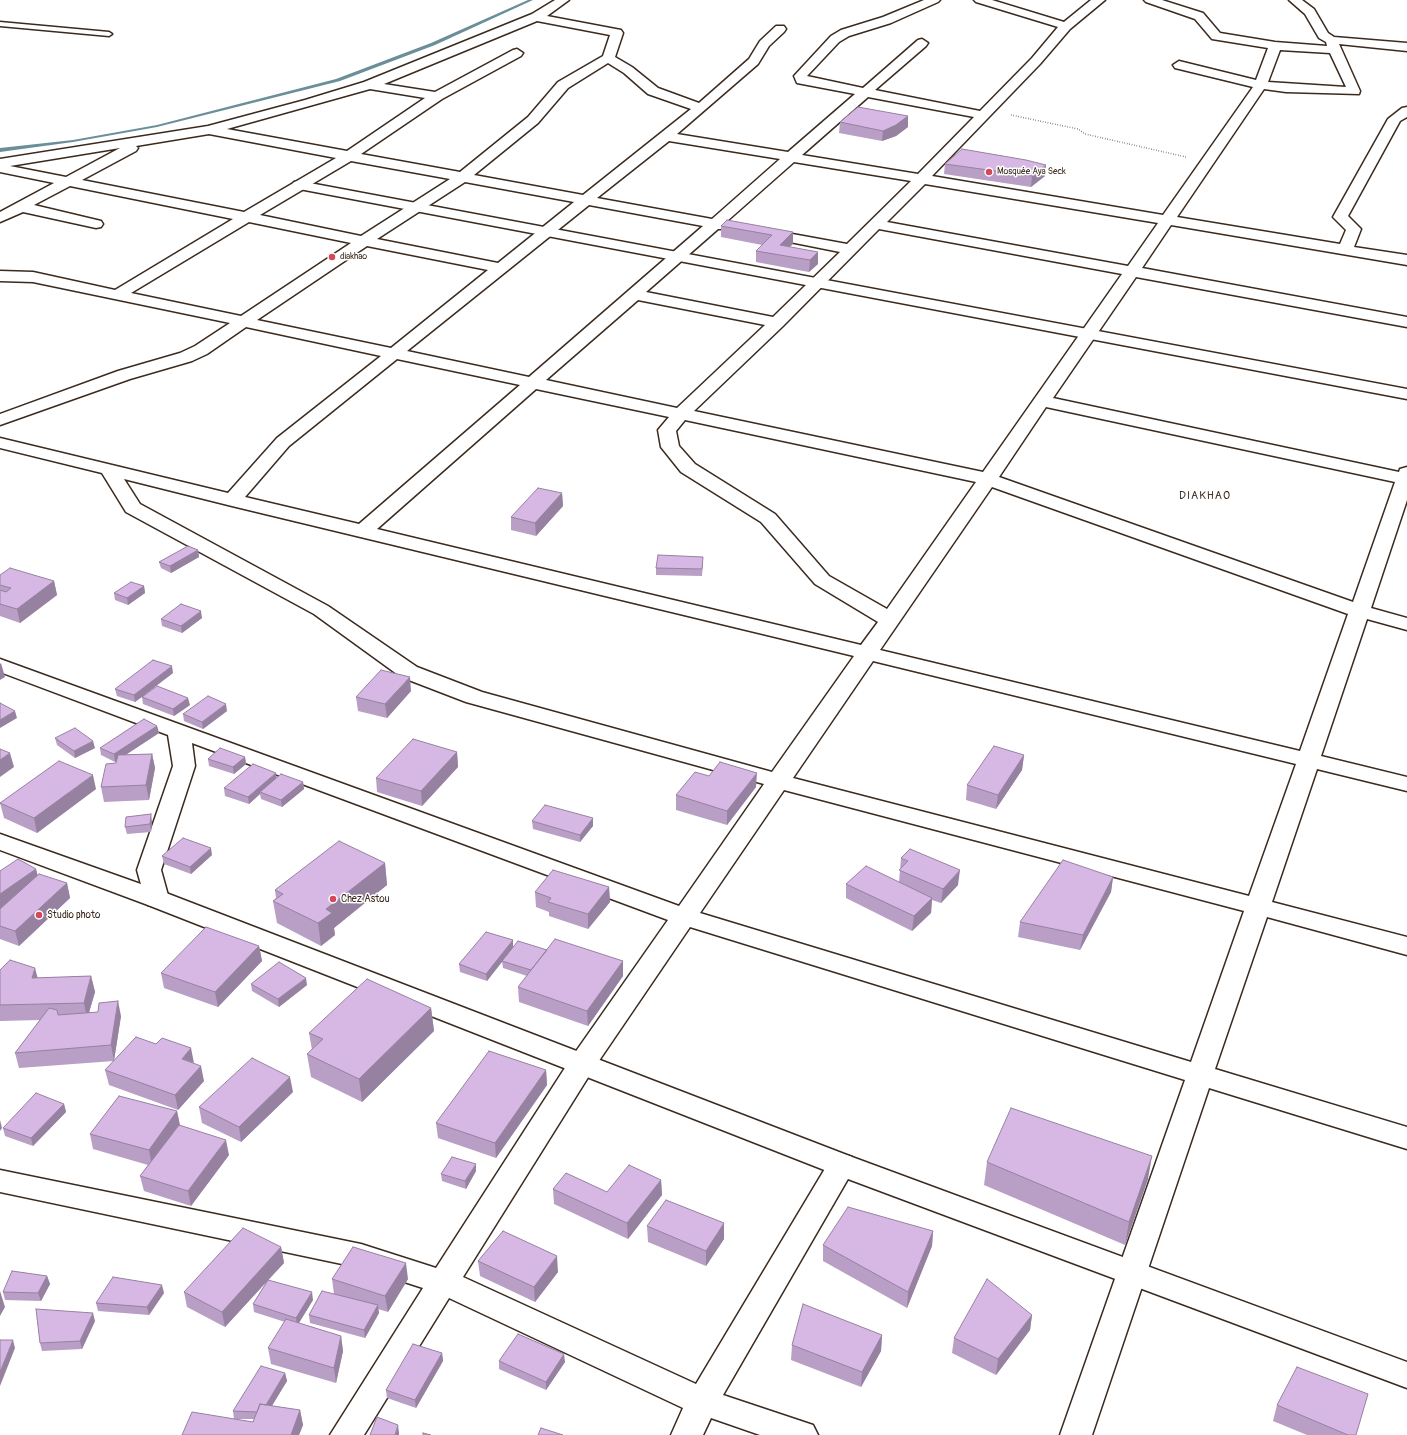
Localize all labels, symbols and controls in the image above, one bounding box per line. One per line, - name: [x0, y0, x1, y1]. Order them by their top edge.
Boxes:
- marker: Mosquée Aya Seck: [984, 167, 994, 177]
- place label: Mosquée Aya Seck: [997, 167, 1066, 177]
- marker: diakhao: [327, 252, 337, 262]
- place label: diakhao: [340, 252, 367, 262]
- district label: DIAKHAO: [1179, 489, 1231, 503]
- place label: Chez Astou: [341, 893, 390, 905]
- marker: Chez Astou: [328, 894, 338, 904]
- place label: Studio photo: [47, 909, 100, 921]
- marker: Studio photo: [34, 910, 44, 920]

